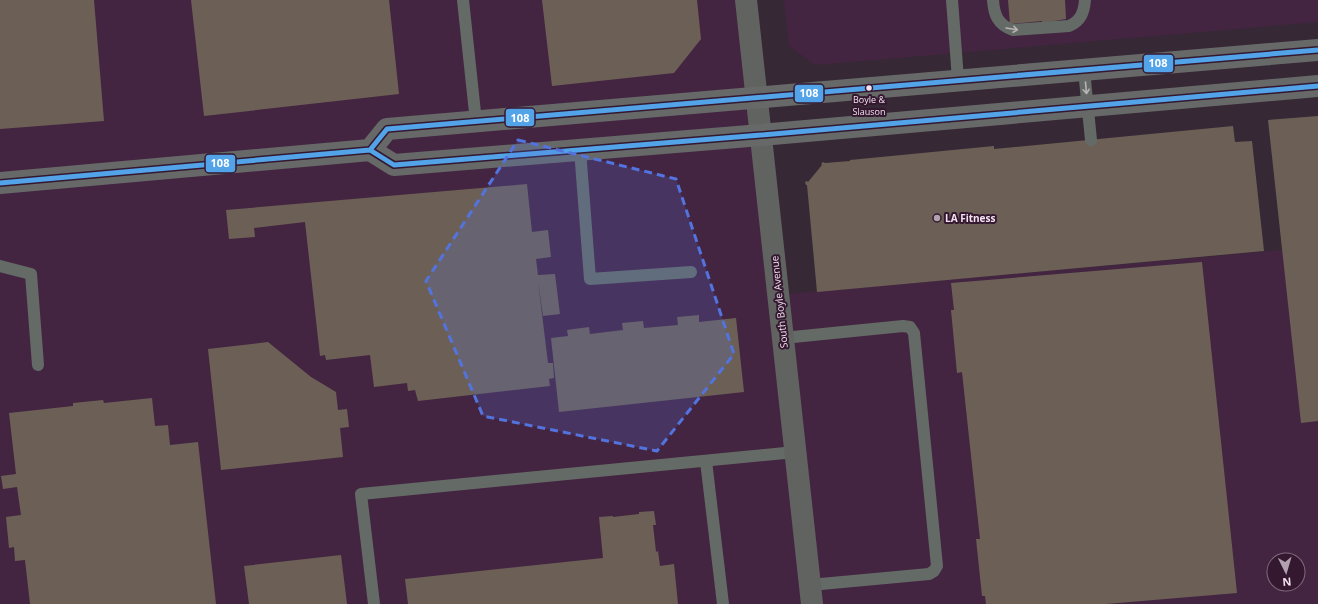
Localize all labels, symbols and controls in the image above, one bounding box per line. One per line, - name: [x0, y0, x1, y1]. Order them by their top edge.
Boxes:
- one-way arrow: [1006, 25, 1019, 33]
- line badge: 108: [1143, 54, 1174, 73]
- text: 108: [1149, 55, 1167, 70]
- one-way arrow: [1082, 81, 1089, 94]
- marker: Boyle & Slauson: [864, 83, 874, 93]
- line badge: 108: [794, 84, 824, 103]
- text: 108: [800, 85, 818, 100]
- place label: Boyle & Slauson: [853, 93, 885, 118]
- line badge: 108: [505, 108, 535, 127]
- text: 108: [511, 110, 529, 125]
- line badge: 108: [205, 154, 236, 173]
- text: 108: [211, 155, 229, 170]
- place label: LA Fitness: [945, 211, 995, 225]
- marker: LA Fitness: [932, 213, 942, 223]
- street label: South Boyle Avenue: [767, 255, 791, 349]
- north arrow: [1266, 552, 1306, 592]
- text: N: [1282, 575, 1292, 590]

